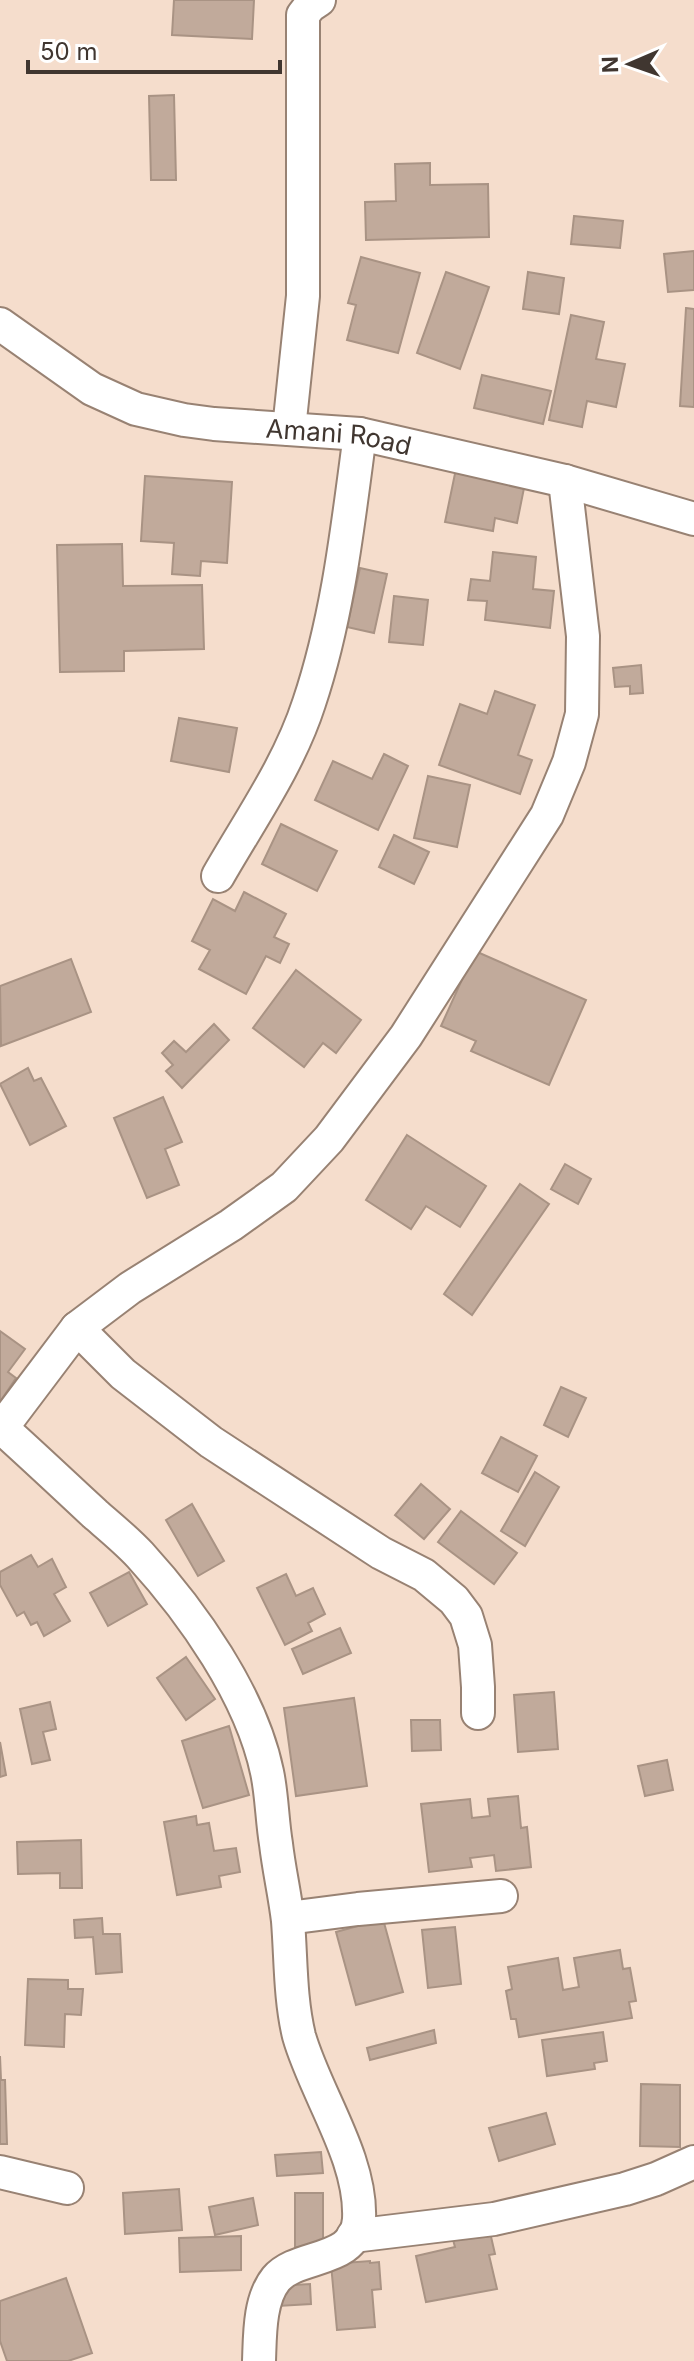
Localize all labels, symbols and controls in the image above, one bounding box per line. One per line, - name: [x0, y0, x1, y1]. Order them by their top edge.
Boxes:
- scale bar: [28, 24, 280, 74]
- north arrow: [590, 24, 670, 104]
- text: 50 m: [40, 37, 98, 66]
- text: N: [597, 56, 623, 74]
- street label: Amani Road: [265, 412, 415, 461]

